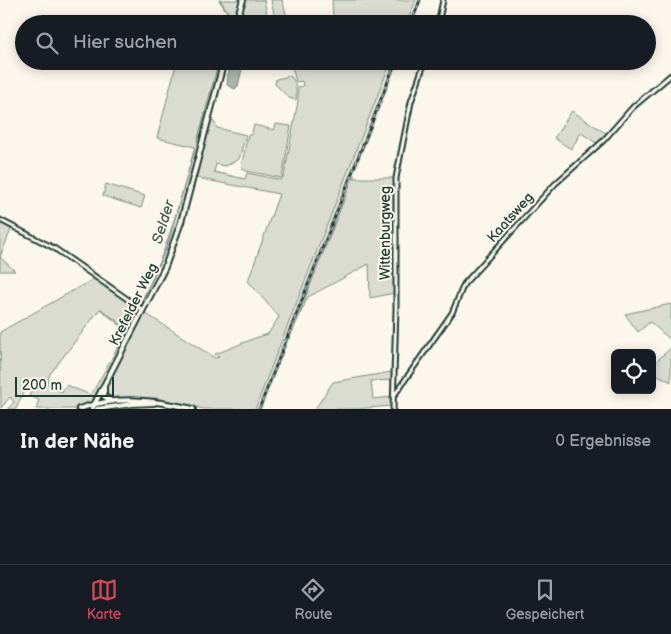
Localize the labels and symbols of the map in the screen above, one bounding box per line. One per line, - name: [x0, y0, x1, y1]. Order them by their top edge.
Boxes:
- street label: Wittenburgweg: [377, 186, 394, 280]
- street label: Kaatsweg: [483, 189, 537, 246]
- water label: Selder: [148, 197, 180, 246]
- street label: Krefelder Weg: [105, 260, 161, 348]
- scale bar: [15, 374, 114, 397]

